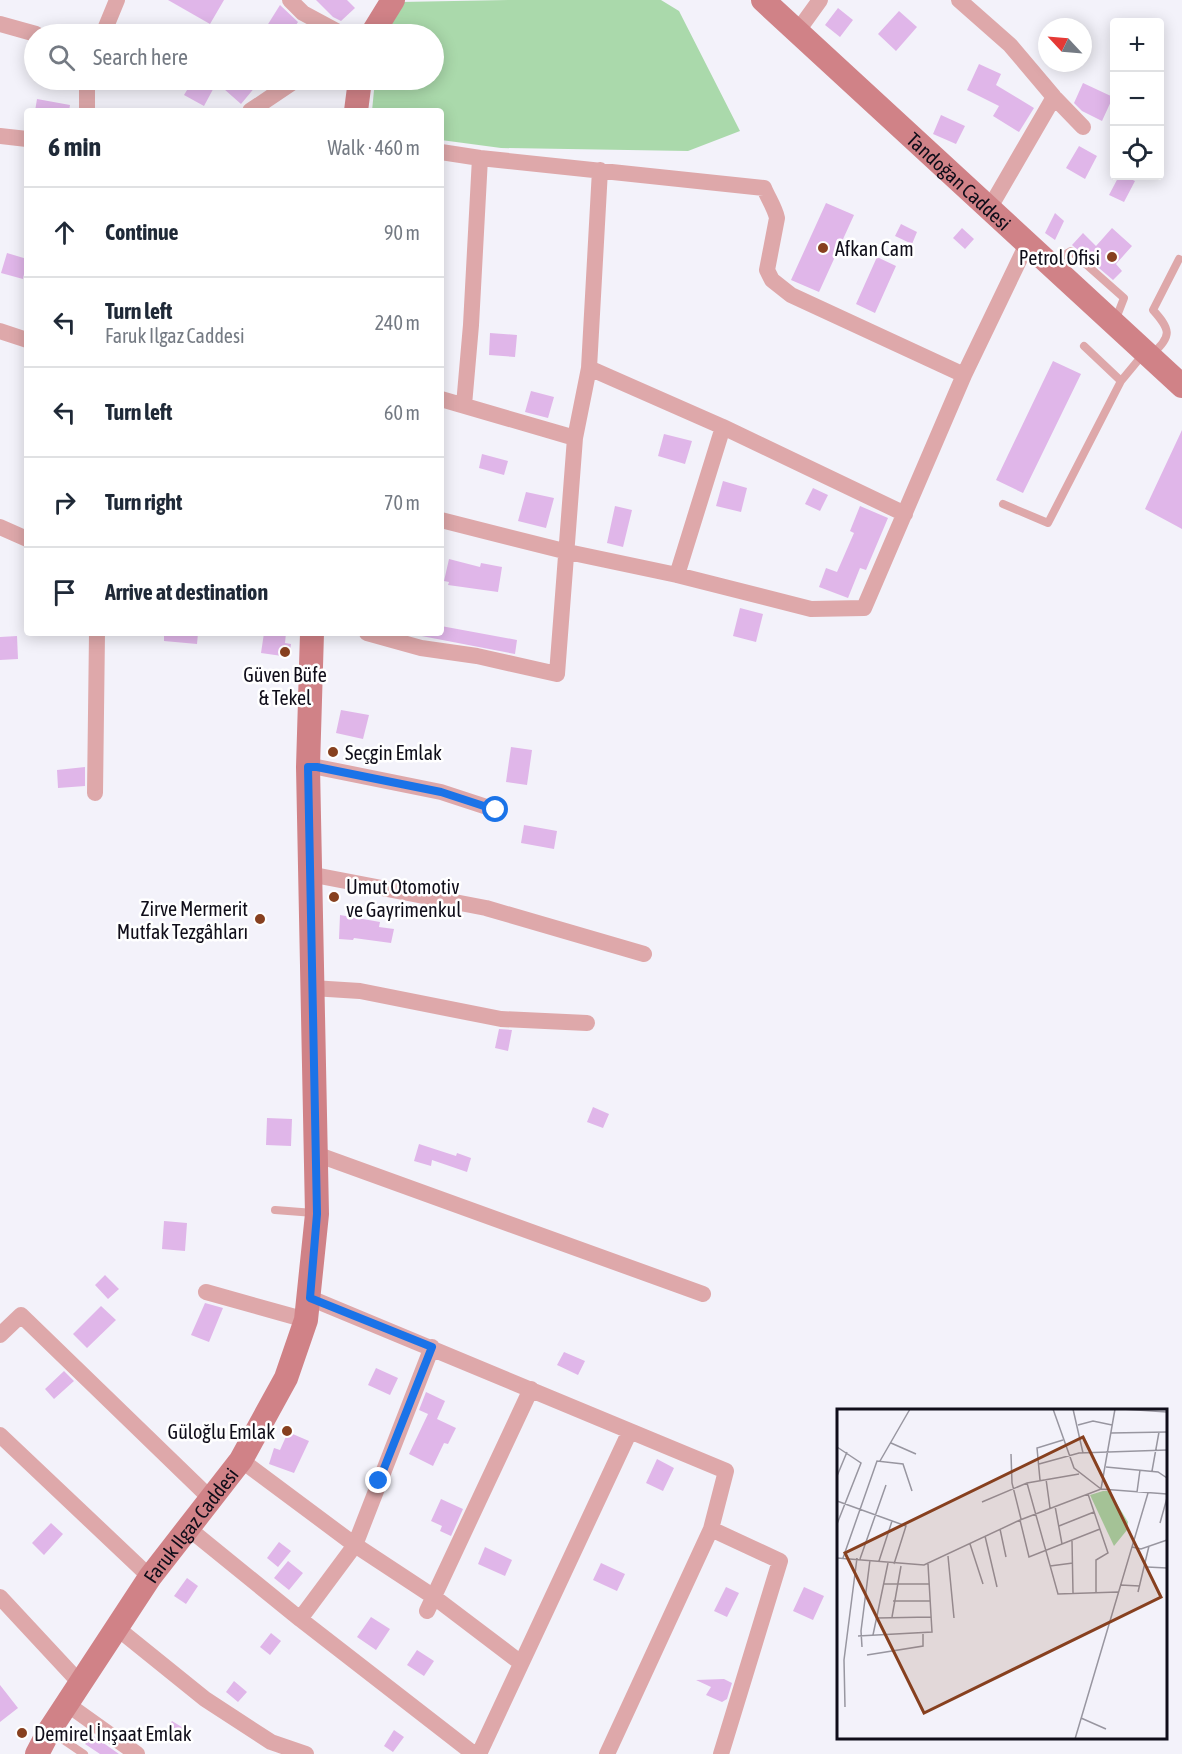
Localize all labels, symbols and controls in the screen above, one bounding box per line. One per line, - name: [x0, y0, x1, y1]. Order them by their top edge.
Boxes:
- north arrow: [1038, 18, 1092, 72]
- map controls: [1110, 18, 1164, 180]
- button: +: [1110, 18, 1164, 72]
- search box: [24, 24, 444, 90]
- icon: search: [45, 41, 78, 74]
- text: Search here: [93, 44, 188, 70]
- button: −: [1110, 72, 1164, 126]
- button: locate: [1110, 126, 1164, 180]
- street label: Tandoğan Caddesi: [903, 127, 1016, 235]
- text: 6 min: [48, 132, 101, 162]
- text: Walk · 460 m: [328, 136, 420, 159]
- icon: ahead: [48, 216, 81, 249]
- text: Continue: [105, 219, 179, 245]
- text: 90 m: [384, 221, 420, 244]
- place label: Afkan Cam: [835, 237, 914, 260]
- marker: Afkan Cam: [816, 241, 830, 255]
- place label: Petrol Ofisi: [1019, 246, 1100, 269]
- marker: Petrol Ofisi: [1105, 250, 1119, 264]
- text: Turn left: [105, 298, 172, 324]
- icon: left: [48, 306, 81, 339]
- text: 240 m: [375, 311, 420, 334]
- text: Faruk Ilgaz Caddesi: [105, 324, 245, 347]
- icon: left: [48, 396, 81, 429]
- text: Turn left: [105, 399, 172, 425]
- text: 60 m: [384, 401, 420, 424]
- icon: right: [48, 486, 81, 519]
- text: Turn right: [105, 489, 182, 515]
- text: 70 m: [384, 491, 420, 514]
- icon: arrive: [48, 576, 81, 609]
- text: Arrive at destination: [105, 579, 268, 605]
- marker: Güven Büfe & Tekel: [278, 645, 292, 659]
- place label: Güven Büfe & Tekel: [243, 663, 327, 709]
- place label: Seçgin Emlak: [345, 741, 442, 764]
- marker: Seçgin Emlak: [326, 745, 340, 759]
- route start: [482, 796, 508, 822]
- place label: Umut Otomotiv ve Gayrimenkul: [346, 875, 462, 921]
- marker: Umut Otomotiv ve Gayrimenkul: [327, 890, 341, 904]
- place label: Zirve Mermerit Mutfak Tezgâhları: [117, 897, 248, 943]
- marker: Zirve Mermerit Mutfak Tezgâhları: [253, 912, 267, 926]
- inset map: [837, 1409, 1167, 1739]
- place label: Güloğlu Emlak: [168, 1420, 275, 1443]
- marker: Güloğlu Emlak: [280, 1424, 294, 1438]
- street label: Faruk Ilgaz Caddesi: [138, 1463, 242, 1587]
- route end: [365, 1467, 391, 1493]
- place label: Demirel İnşaat Emlak: [34, 1722, 192, 1745]
- marker: Demirel İnşaat Emlak: [15, 1726, 29, 1740]

